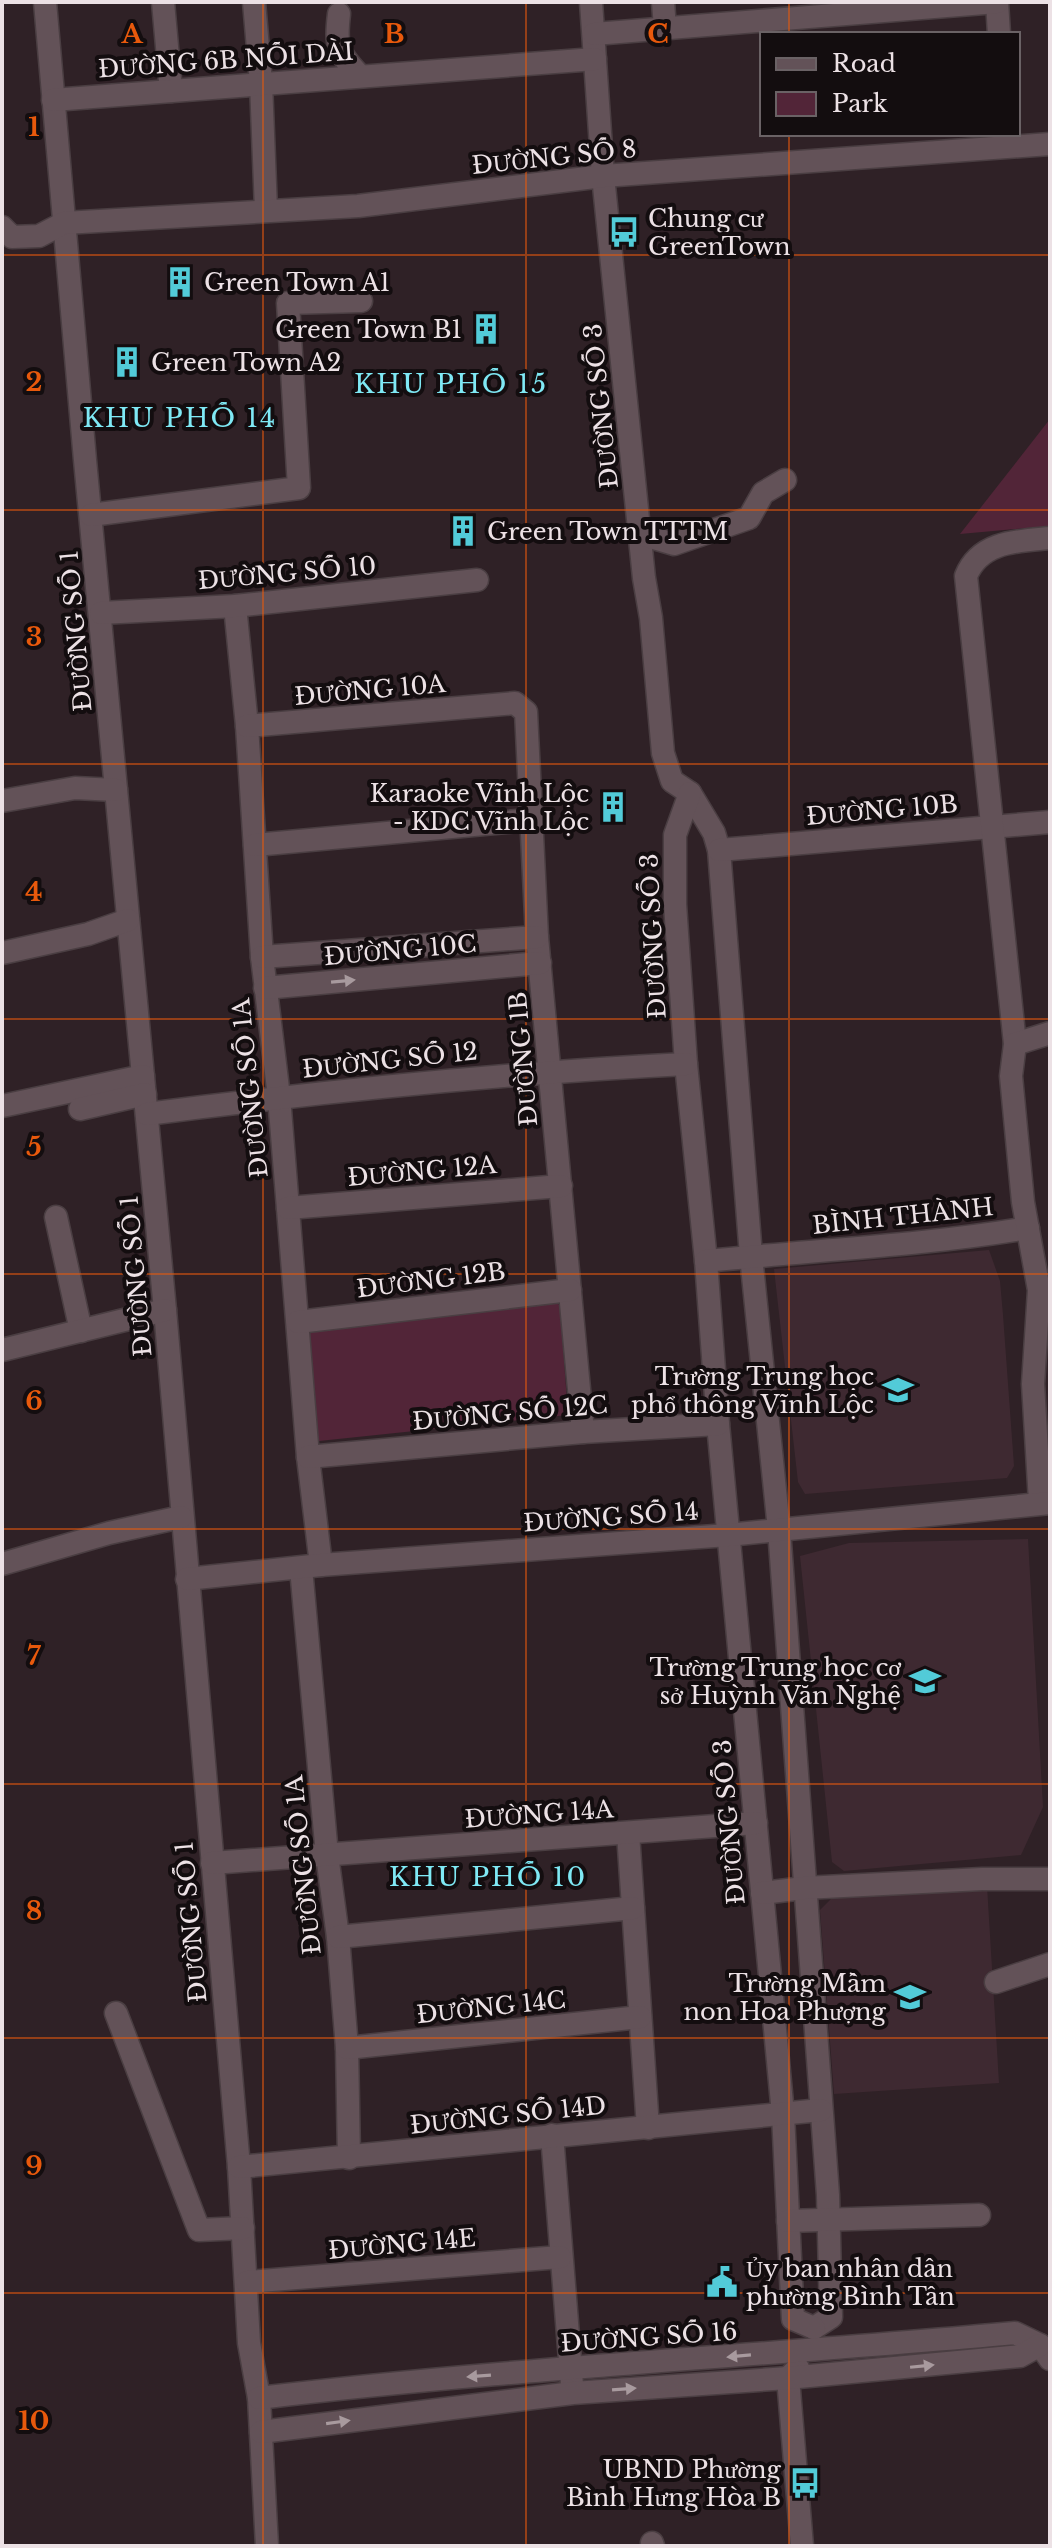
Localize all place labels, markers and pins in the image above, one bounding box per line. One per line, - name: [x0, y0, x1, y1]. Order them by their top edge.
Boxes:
- place label: Chung cư GreenTown: [648, 204, 791, 261]
- bus stop icon: Chung cư GreenTown: [607, 215, 641, 249]
- building icon: Green Town A1: [163, 265, 197, 299]
- place label: Green Town A1: [204, 268, 390, 297]
- building icon: Green Town B1: [469, 312, 503, 346]
- place label: Green Town B1: [275, 315, 462, 344]
- building icon: Green Town A2: [110, 345, 144, 379]
- place label: Green Town A2: [151, 348, 341, 377]
- building icon: Green Town TTTM: [446, 514, 480, 548]
- place label: Green Town TTTM: [487, 517, 728, 546]
- place label: Karaoke Vĩnh Lộc - KDC Vĩnh Lộc: [370, 779, 589, 836]
- building icon: Karaoke Vĩnh Lộc - KDC Vĩnh Lộc: [596, 790, 630, 824]
- place label: Trường Trung học phổ thông Vĩnh Lộc: [631, 1362, 874, 1419]
- school or university icon: Trường Trung học phổ thông Vĩnh Lộc: [881, 1373, 915, 1407]
- place label: Trường Trung học cơ sở Huỳnh Văn Nghệ: [649, 1653, 901, 1710]
- school or university icon: Trường Trung học cơ sở Huỳnh Văn Nghệ: [908, 1664, 942, 1698]
- place label: Trường Mầm non Hoa Phượng: [684, 1969, 887, 2026]
- school or university icon: Trường Mầm non Hoa Phượng: [893, 1980, 927, 2014]
- place label: Ủy ban nhân dân phường Bình Tân: [746, 2254, 955, 2311]
- public building icon: Ủy ban nhân dân phường Bình Tân: [705, 2265, 739, 2299]
- place label: UBND Phường Bình Hưng Hòa B: [566, 2455, 782, 2512]
- bus stop icon: UBND Phường Bình Hưng Hòa B: [788, 2466, 822, 2500]

